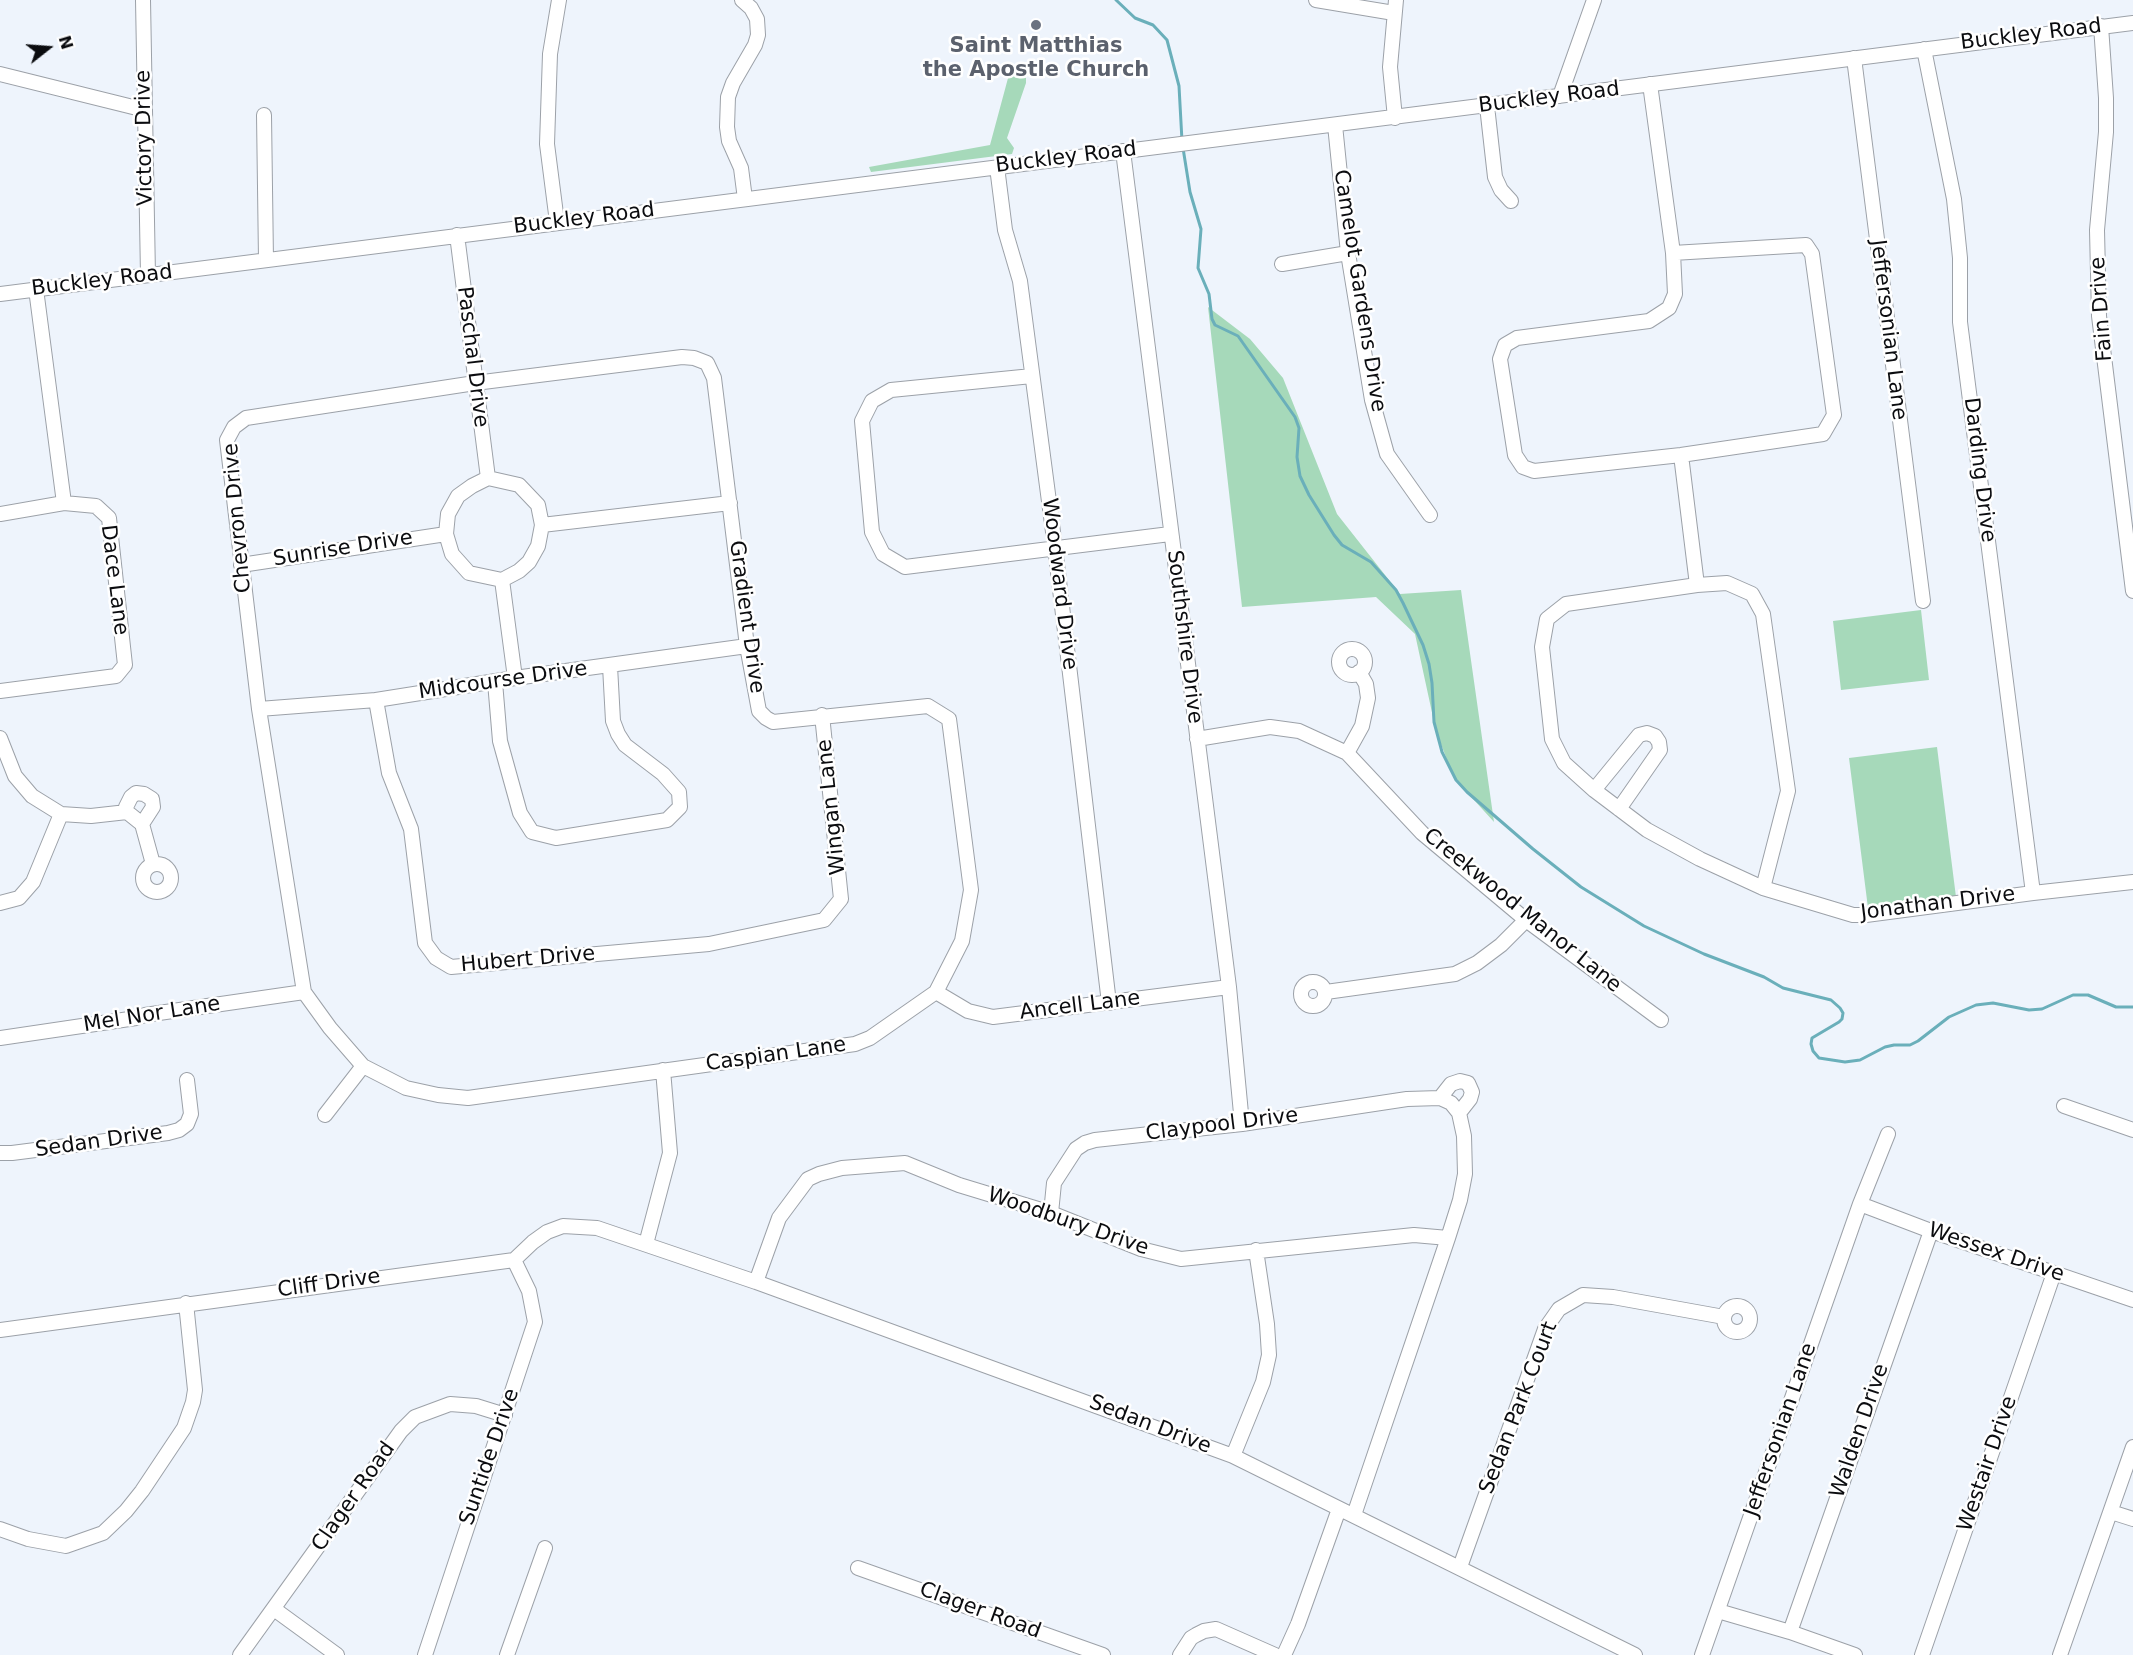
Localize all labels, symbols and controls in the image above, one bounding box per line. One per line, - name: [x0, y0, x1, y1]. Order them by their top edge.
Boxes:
- street label: Buckley Road: [1959, 14, 2103, 56]
- north arrow: [18, 18, 78, 78]
- marker: Saint Matthias the Apostle Church: [1029, 18, 1043, 32]
- text: N: [55, 33, 77, 52]
- place label: Saint Matthias the Apostle Church: [923, 34, 1149, 84]
- street label: Victory Drive: [131, 70, 159, 206]
- street label: Buckley Road: [1477, 77, 1621, 119]
- street label: Buckley Road: [994, 137, 1138, 179]
- street label: Camelot Gardens Drive: [1327, 168, 1391, 414]
- street label: Buckley Road: [512, 198, 656, 240]
- street label: Jeffersonian Lane: [1864, 238, 1912, 422]
- street label: Fain Drive: [2086, 256, 2118, 362]
- street label: Buckley Road: [30, 260, 174, 302]
- street label: Paschal Drive: [451, 285, 493, 429]
- street label: Darding Drive: [1958, 396, 2000, 544]
- street label: Chevron Drive: [219, 442, 257, 594]
- street label: Woodward Drive: [1036, 497, 1082, 671]
- street label: Dace Lane: [95, 523, 133, 637]
- street label: Sunrise Drive: [271, 526, 415, 572]
- street label: Gradient Drive: [723, 539, 769, 695]
- street label: Southshire Drive: [1161, 549, 1207, 725]
- street label: Midcourse Drive: [417, 657, 589, 705]
- street label: Wingan Lane: [812, 738, 852, 876]
- street label: Creekwood Manor Lane: [1418, 823, 1626, 999]
- street label: Jonathan Drive: [1859, 882, 2017, 926]
- street label: Hubert Drive: [460, 942, 596, 978]
- street label: Ancell Lane: [1018, 986, 1142, 1026]
- street label: Mel Nor Lane: [82, 992, 222, 1038]
- street label: Caspian Lane: [704, 1033, 848, 1077]
- street label: Claypool Drive: [1144, 1103, 1300, 1147]
- street label: Sedan Drive: [34, 1121, 164, 1163]
- street label: Woodbury Drive: [984, 1183, 1152, 1261]
- street label: Wessex Drive: [1925, 1218, 2067, 1288]
- street label: Cliff Drive: [276, 1264, 382, 1304]
- street label: Sedan Park Court: [1475, 1318, 1563, 1498]
- street label: Jeffersonian Lane: [1740, 1340, 1822, 1520]
- street label: Walden Drive: [1825, 1361, 1895, 1501]
- street label: Suntide Drive: [455, 1385, 525, 1529]
- street label: Sedan Drive: [1086, 1390, 1214, 1460]
- street label: Westair Drive: [1953, 1393, 2023, 1535]
- street label: Clager Road: [307, 1438, 401, 1556]
- street label: Clager Road: [916, 1577, 1044, 1645]

